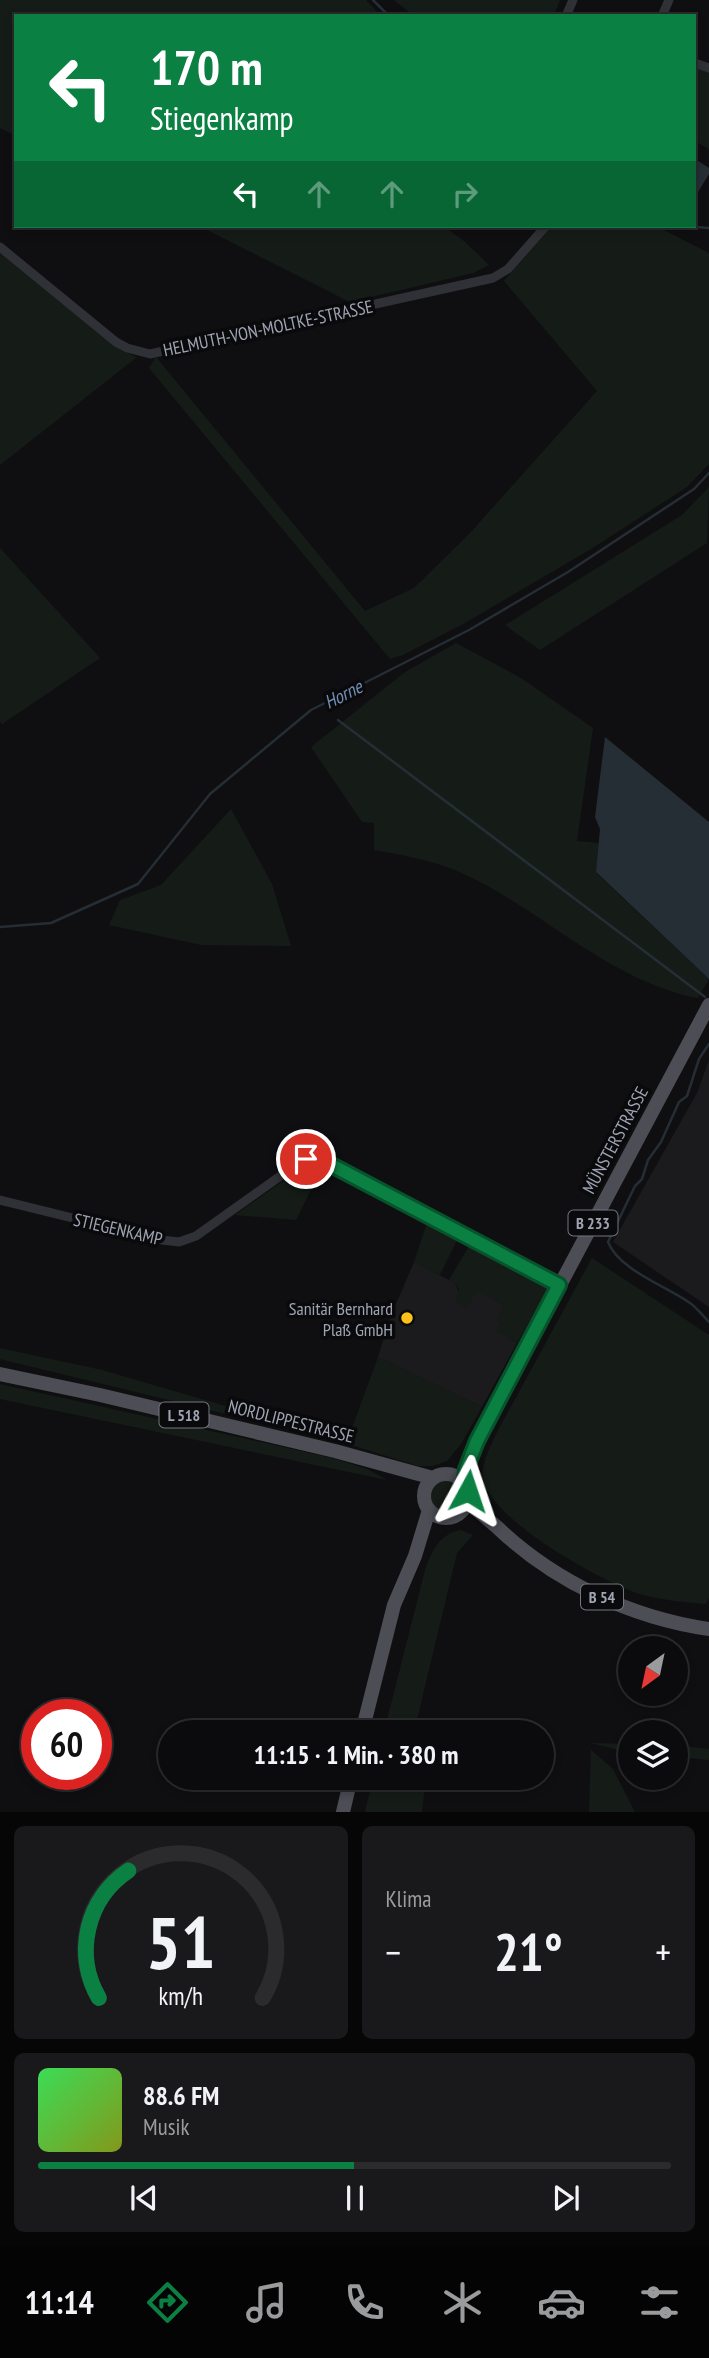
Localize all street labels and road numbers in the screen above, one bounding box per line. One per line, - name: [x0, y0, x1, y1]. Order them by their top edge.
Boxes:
- street label: HELMUTH-VON-MOLTKE-STRASSE: [161, 295, 375, 361]
- street label: MÜNSTERSTRASSE: [577, 1082, 653, 1198]
- street label: STIEGENKAMP: [71, 1208, 165, 1250]
- road number: B 233: [568, 1210, 618, 1236]
- street label: NORDLIPPESTRASSE: [226, 1394, 356, 1448]
- road number: L 518: [160, 1402, 208, 1428]
- road number: B 54: [581, 1584, 623, 1610]

